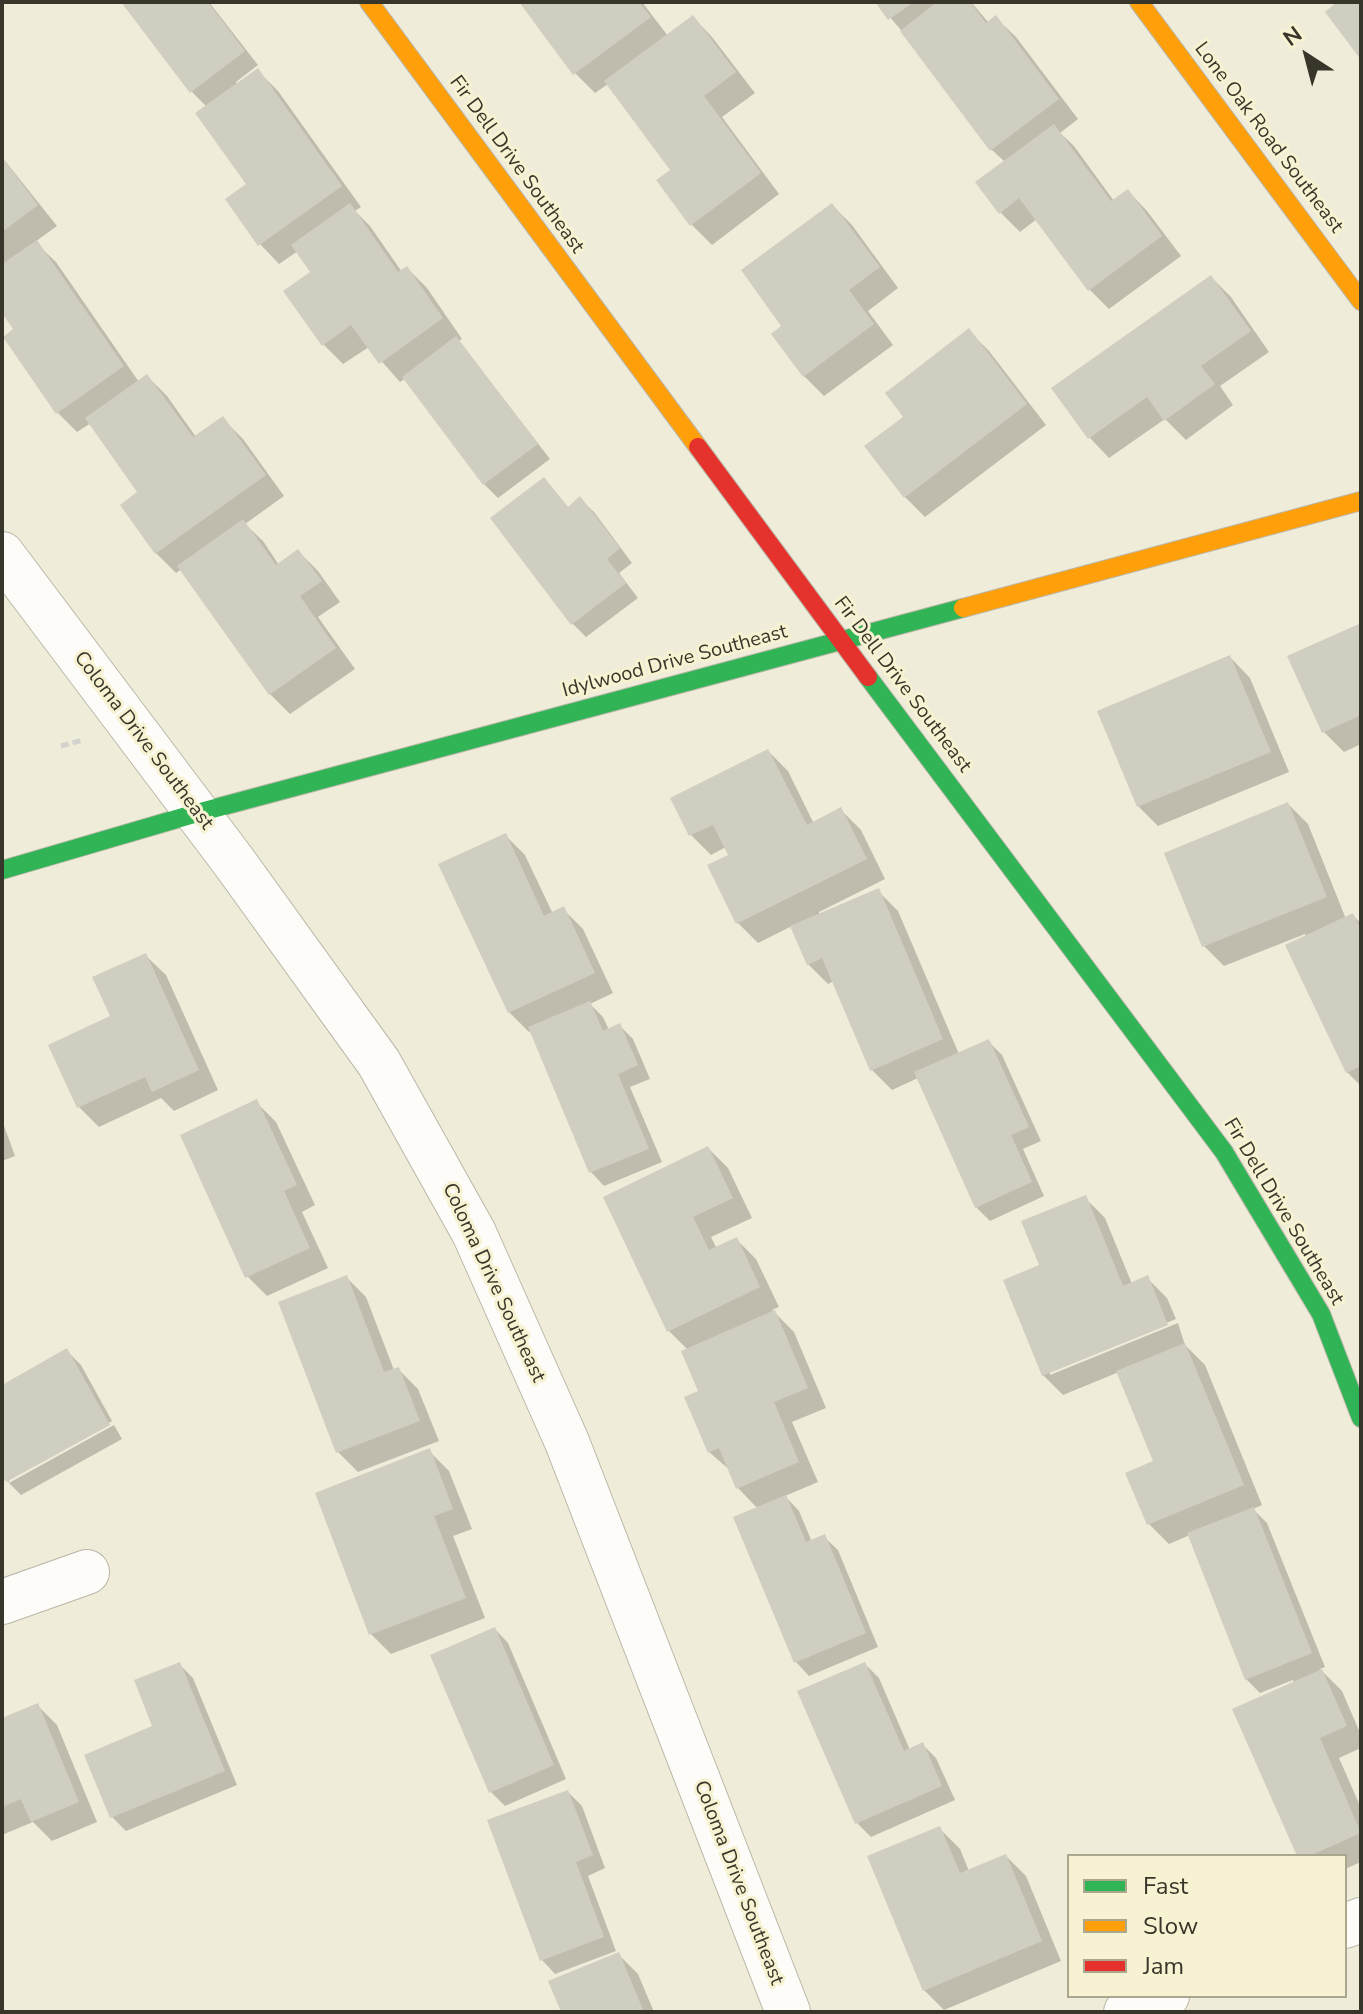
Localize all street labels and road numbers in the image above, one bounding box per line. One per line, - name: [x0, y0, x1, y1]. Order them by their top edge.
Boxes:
- street label: Lone Oak Road Southeast: [1188, 38, 1348, 238]
- street label: Fir Dell Drive Southeast: [443, 72, 589, 258]
- street label: Fir Dell Drive Southeast: [828, 592, 976, 778]
- street label: Idylwood Drive Southeast: [560, 620, 790, 704]
- street label: Coloma Drive Southeast: [68, 647, 218, 835]
- street label: Fir Dell Drive Southeast: [1218, 1114, 1348, 1310]
- street label: Coloma Drive Southeast: [436, 1180, 550, 1386]
- street label: Coloma Drive Southeast: [688, 1777, 788, 1989]

